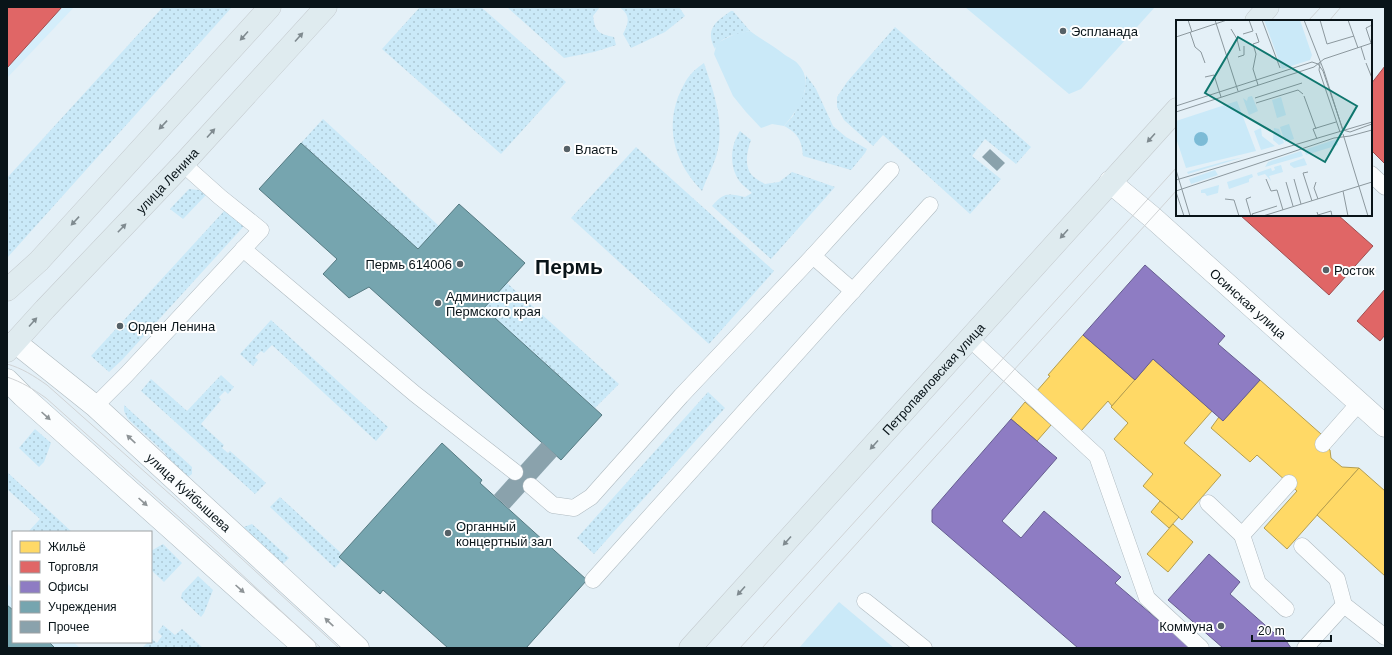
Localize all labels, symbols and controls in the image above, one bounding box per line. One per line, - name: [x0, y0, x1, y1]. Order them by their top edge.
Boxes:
- inset map: [1176, 20, 1372, 216]
- place label: Эспланада: [1071, 24, 1139, 39]
- marker: Эспланада: [1058, 26, 1068, 36]
- one-way arrow: [239, 31, 249, 41]
- one-way arrow: [294, 32, 304, 42]
- one-way arrow: [159, 120, 168, 130]
- one-way arrow: [207, 128, 216, 138]
- one-way arrow: [1147, 133, 1156, 142]
- place label: Власть: [575, 142, 618, 157]
- marker: Власть: [562, 144, 572, 154]
- street label: улица Ленина: [133, 145, 202, 216]
- one-way arrow: [71, 216, 80, 226]
- one-way arrow: [117, 223, 127, 233]
- one-way arrow: [1059, 229, 1068, 239]
- district label: Пермь: [535, 255, 603, 278]
- place label: Пермь 614006: [365, 257, 452, 272]
- marker: Пермь 614006: [455, 259, 465, 269]
- place label: Росток: [1334, 263, 1375, 278]
- marker: Росток: [1321, 265, 1331, 275]
- street label: Осинская улица: [1207, 266, 1290, 342]
- place label: Администрация Пермского края: [446, 289, 542, 319]
- marker: Администрация Пермского края: [433, 298, 443, 308]
- one-way arrow: [28, 318, 37, 327]
- place label: Орден Ленина: [128, 319, 216, 334]
- street label: Петропавловская улица: [879, 319, 989, 438]
- marker: Орден Ленина: [115, 321, 125, 331]
- one-way arrow: [40, 411, 51, 420]
- one-way arrow: [126, 435, 135, 444]
- one-way arrow: [869, 440, 878, 450]
- street label: улица Куйбышева: [143, 450, 234, 536]
- one-way arrow: [138, 498, 148, 507]
- place label: Органный концертный зал: [456, 519, 552, 549]
- marker: Органный концертный зал: [443, 528, 453, 538]
- legend: [12, 531, 152, 643]
- one-way arrow: [782, 536, 791, 547]
- text: Жильё: [48, 540, 86, 554]
- text: Торговля: [48, 560, 98, 574]
- text: Офисы: [48, 580, 89, 594]
- one-way arrow: [235, 584, 244, 593]
- one-way arrow: [737, 586, 746, 596]
- text: Учреждения: [48, 600, 117, 614]
- one-way arrow: [324, 617, 334, 626]
- scale bar: [1252, 617, 1331, 643]
- place label: Коммуна: [1159, 619, 1214, 634]
- text: Прочее: [48, 620, 90, 634]
- marker: Коммуна: [1216, 621, 1226, 631]
- text: 20 m: [1258, 624, 1285, 638]

